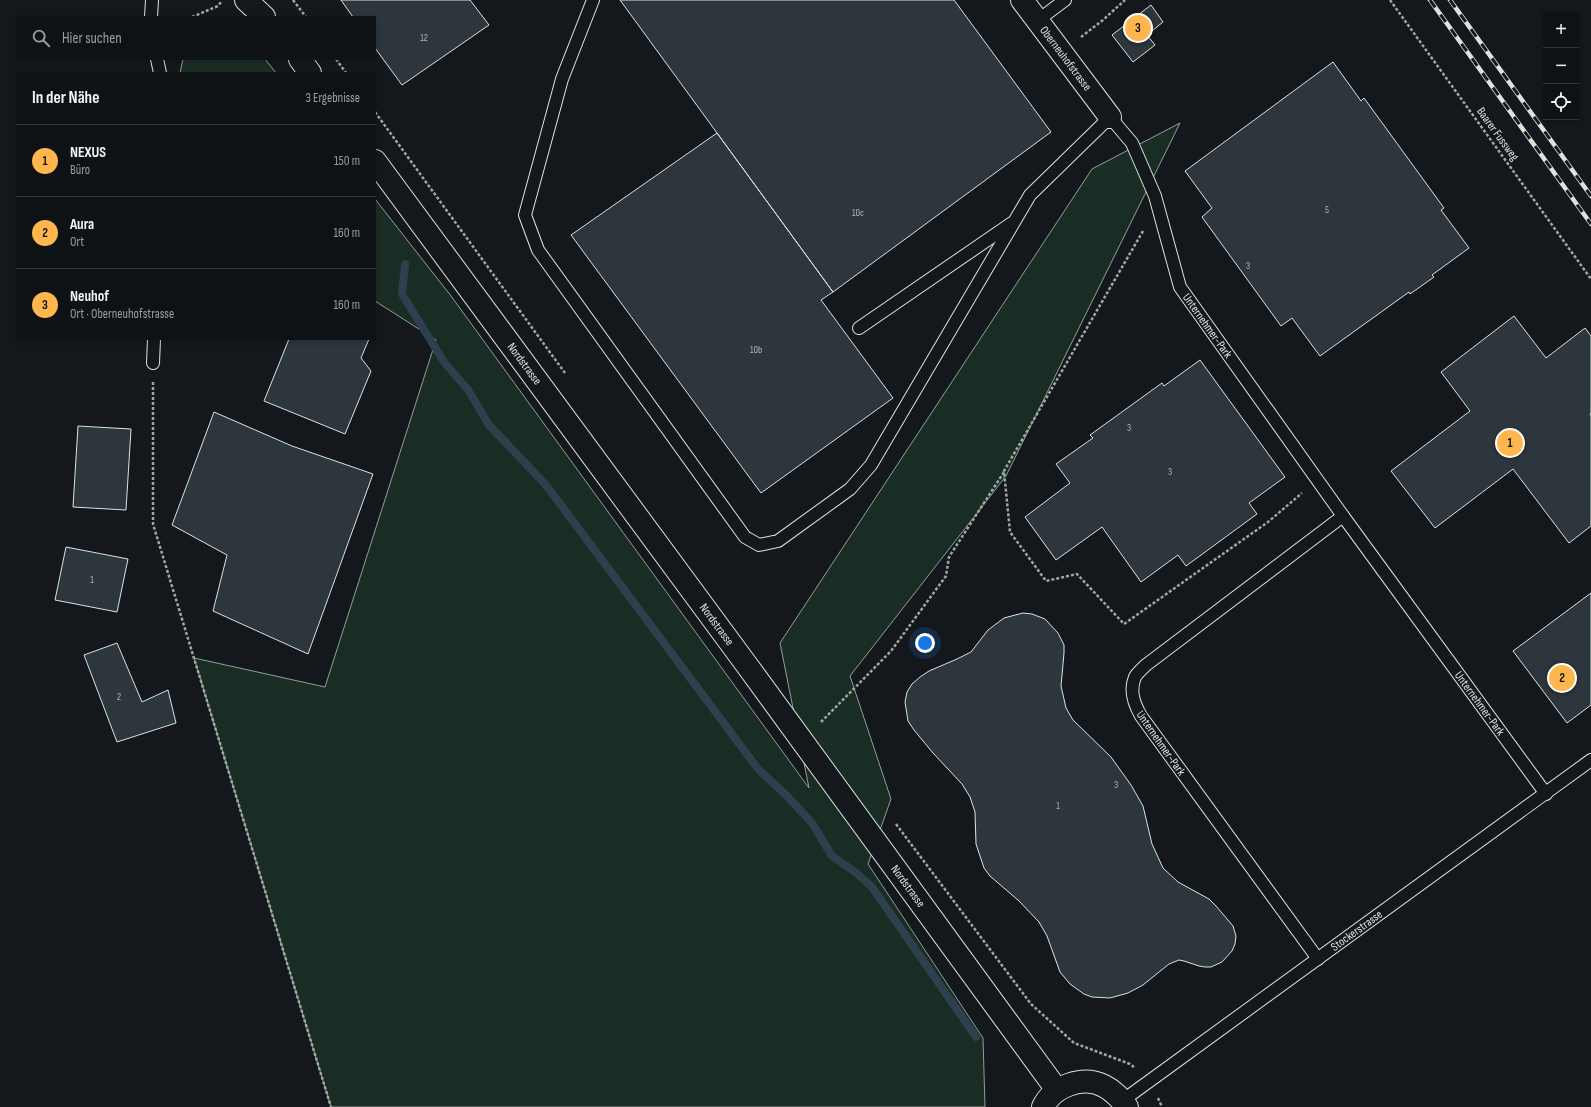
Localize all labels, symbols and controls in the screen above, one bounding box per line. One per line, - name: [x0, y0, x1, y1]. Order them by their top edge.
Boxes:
- map controls: [1543, 12, 1579, 120]
- button: +: [1543, 12, 1579, 48]
- pin: 3: [1125, 13, 1151, 43]
- search box: [16, 16, 376, 60]
- street label: Oberneuhofstrasse: [1036, 23, 1095, 94]
- icon: search: [30, 27, 52, 49]
- text: Hier suchen: [62, 29, 122, 48]
- house number: 12: [420, 32, 428, 44]
- button: −: [1543, 48, 1579, 84]
- button: locate: [1543, 84, 1579, 120]
- text: In der Nähe: [32, 88, 99, 108]
- text: 3 Ergebnisse: [306, 90, 360, 106]
- street label: Baarer Fussweg: [1473, 105, 1522, 164]
- text: NEXUS: [70, 143, 106, 162]
- text: 1: [42, 153, 48, 169]
- text: 150 m: [334, 153, 360, 169]
- text: Büro: [70, 162, 90, 178]
- house number: 5: [1325, 204, 1329, 216]
- house number: 10c: [852, 207, 864, 219]
- text: Aura: [70, 215, 94, 234]
- text: 2: [42, 225, 48, 241]
- text: 160 m: [334, 225, 360, 241]
- text: Ort: [70, 234, 84, 250]
- house number: 3: [1246, 260, 1250, 272]
- text: Neuhof: [70, 287, 109, 306]
- street label: Unternehmer-Park: [1179, 291, 1236, 362]
- text: 3: [42, 297, 48, 313]
- text: 160 m: [334, 297, 360, 313]
- text: Ort · Oberneuhofstrasse: [70, 306, 174, 322]
- street label: Nordstrasse: [504, 340, 545, 388]
- house number: 10b: [750, 344, 762, 356]
- house number: 3: [1127, 422, 1131, 434]
- pin: 1: [1497, 428, 1523, 458]
- house number: 3: [1168, 466, 1172, 478]
- house number: 1: [90, 574, 94, 586]
- street label: Nordstrasse: [696, 601, 737, 649]
- your location: [915, 633, 935, 653]
- pin: 2: [1549, 663, 1575, 693]
- street label: Unternehmer-Park: [1451, 669, 1508, 739]
- house number: 2: [117, 691, 121, 703]
- street label: Unternehmer-Park: [1133, 708, 1189, 779]
- house number: 3: [1114, 779, 1118, 791]
- house number: 1: [1056, 800, 1060, 812]
- street label: Nordstrasse: [887, 862, 928, 911]
- street label: Stockerstrasse: [1328, 907, 1386, 955]

